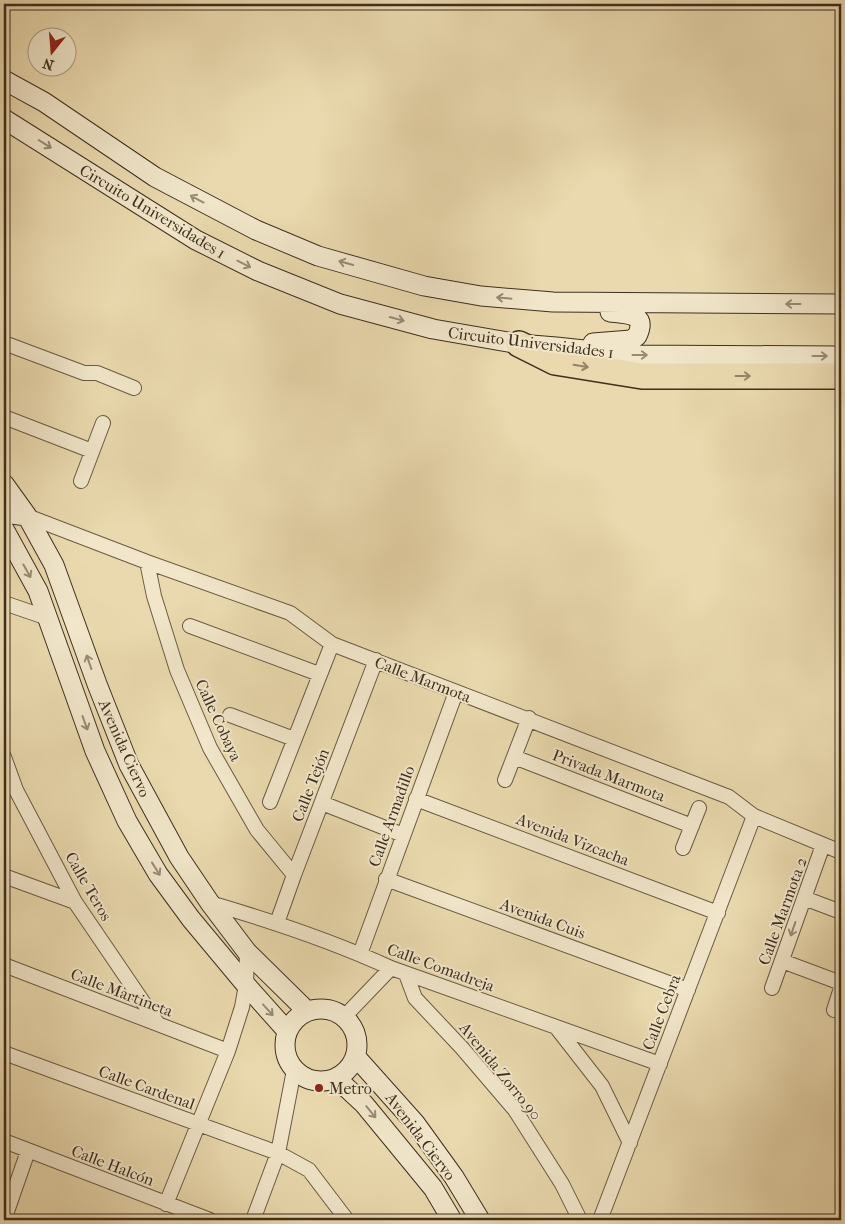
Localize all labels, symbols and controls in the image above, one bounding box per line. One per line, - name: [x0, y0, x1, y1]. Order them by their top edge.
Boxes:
- north arrow: [28, 28, 78, 78]
- text: N: [40, 54, 56, 74]
- one-way arrow: [38, 140, 52, 150]
- street label: Circuito Universidades 1: [76, 160, 229, 263]
- one-way arrow: [190, 194, 205, 203]
- one-way arrow: [338, 258, 354, 268]
- one-way arrow: [236, 260, 251, 269]
- one-way arrow: [496, 293, 512, 303]
- one-way arrow: [785, 299, 801, 309]
- one-way arrow: [388, 315, 404, 325]
- street label: Circuito Universidades 1: [447, 323, 615, 362]
- one-way arrow: [631, 350, 647, 360]
- one-way arrow: [811, 351, 827, 361]
- one-way arrow: [572, 362, 588, 372]
- one-way arrow: [734, 371, 750, 381]
- one-way arrow: [23, 564, 33, 578]
- street label: Calle Marmota: [372, 652, 474, 707]
- one-way arrow: [84, 655, 93, 670]
- street label: Calle Cobaya: [191, 676, 246, 765]
- street label: Avenida Ciervo: [94, 696, 155, 800]
- one-way arrow: [81, 715, 90, 730]
- street label: Calle Tejón: [288, 745, 333, 825]
- street label: Privada Marmota: [550, 745, 668, 806]
- street label: Calle Armadillo: [364, 763, 419, 869]
- street label: Avenida Vizcacha: [513, 809, 632, 870]
- street label: Calle Teros: [61, 848, 116, 924]
- street label: Calle Marmota 2: [754, 855, 811, 968]
- one-way arrow: [151, 861, 161, 875]
- street label: Avenida Cuis: [497, 894, 588, 943]
- one-way arrow: [788, 921, 797, 937]
- street label: Calle Comadreja: [385, 939, 498, 996]
- street label: Calle Martineta: [68, 964, 176, 1021]
- street label: Calle Cebra: [638, 971, 685, 1053]
- one-way arrow: [262, 1003, 273, 1016]
- street label: Avenida Zorro 90: [455, 1018, 546, 1124]
- street label: Calle Cardenal: [96, 1061, 198, 1114]
- place label: Metro: [329, 1079, 372, 1098]
- marker: Metro: [313, 1082, 325, 1094]
- street label: Avenida Ciervo: [381, 1088, 460, 1184]
- one-way arrow: [365, 1106, 376, 1119]
- street label: Calle Halcón: [69, 1141, 157, 1190]

